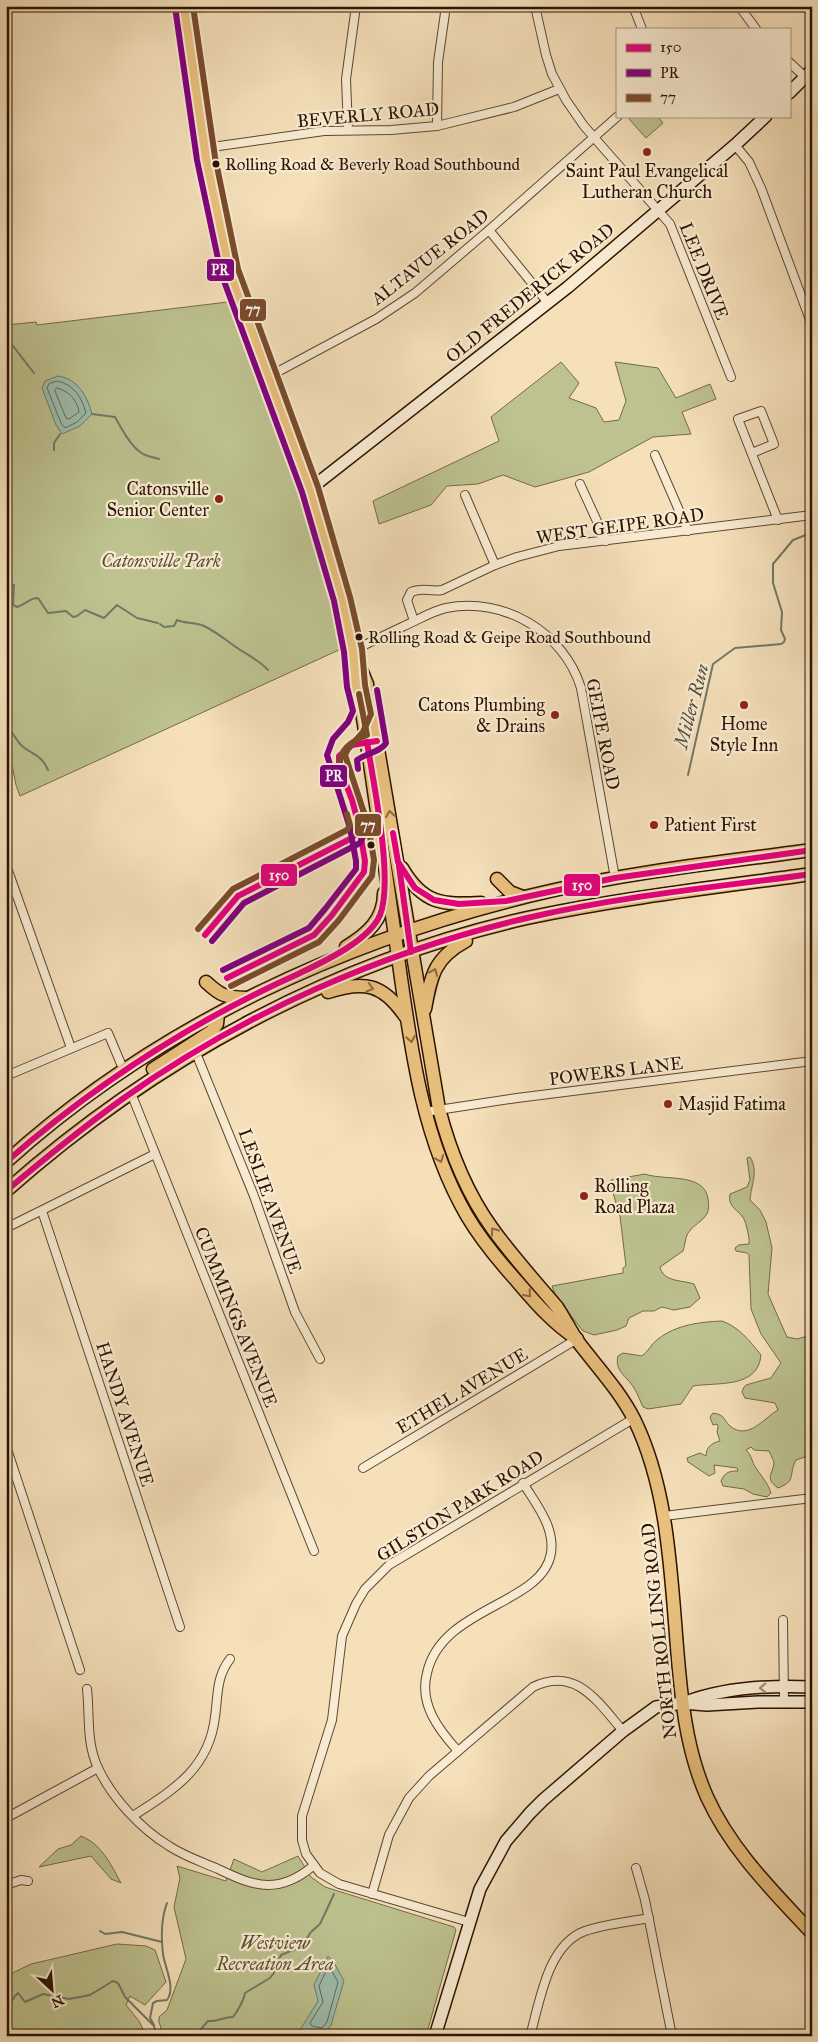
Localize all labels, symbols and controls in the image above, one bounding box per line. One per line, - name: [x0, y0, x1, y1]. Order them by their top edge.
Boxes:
- legend: [616, 28, 790, 118]
- text: 150: [660, 38, 682, 56]
- text: PR: [660, 64, 680, 82]
- text: 77: [660, 88, 676, 106]
- street label: BEVERLY ROAD: [296, 98, 440, 132]
- marker: Saint Paul Evangelical Lutheran Church: [641, 146, 653, 158]
- place label: Rolling Road & Beverly Road Southbound: [225, 154, 521, 175]
- marker: Rolling Road & Beverly Road Southbound: [211, 159, 221, 169]
- place label: Saint Paul Evangelical Lutheran Church: [566, 160, 729, 203]
- street label: ALTAVUE ROAD: [366, 204, 493, 310]
- street label: OLD FREDERICK ROAD: [441, 218, 619, 368]
- street label: LEE DRIVE: [675, 219, 733, 323]
- line badge: PR: [206, 258, 235, 282]
- text: PR: [211, 262, 230, 279]
- line badge: 77: [239, 298, 267, 322]
- text: 77: [246, 301, 261, 318]
- place label: Catonsville Senior Center: [107, 478, 209, 521]
- marker: Catonsville Senior Center: [213, 493, 225, 505]
- street label: WEST GEIPE ROAD: [535, 503, 705, 549]
- park label: Catonsville Park: [101, 550, 221, 572]
- place label: Rolling Road & Geipe Road Southbound: [368, 627, 652, 648]
- marker: Rolling Road & Geipe Road Southbound: [354, 632, 364, 642]
- water label: Miller Run: [669, 661, 714, 753]
- street label: GEIPE ROAD: [581, 676, 625, 792]
- place label: Catons Plumbing & Drains: [418, 694, 546, 737]
- marker: Home Style Inn: [738, 699, 750, 711]
- marker: Catons Plumbing & Drains: [549, 709, 561, 721]
- place label: Home Style Inn: [710, 713, 778, 756]
- line badge: PR: [319, 764, 348, 788]
- text: PR: [325, 768, 344, 785]
- one-way arrow: [385, 809, 395, 818]
- line badge: 77: [354, 813, 382, 837]
- place label: Patient First: [664, 814, 757, 836]
- text: 77: [361, 817, 376, 834]
- marker: Patient First: [648, 819, 660, 831]
- unlabelled marker: [366, 840, 376, 850]
- line badge: 150: [260, 863, 298, 887]
- text: 150: [269, 867, 289, 884]
- line badge: 150: [563, 873, 601, 897]
- text: 150: [572, 877, 592, 894]
- one-way arrow: [428, 968, 438, 977]
- one-way arrow: [366, 982, 374, 992]
- one-way arrow: [406, 1035, 416, 1044]
- street label: POWERS LANE: [548, 1052, 684, 1090]
- place label: Masjid Fatima: [678, 1093, 786, 1115]
- marker: Masjid Fatima: [662, 1098, 674, 1110]
- street label: LESLIE AVENUE: [234, 1125, 307, 1277]
- one-way arrow: [434, 1154, 444, 1163]
- place label: Rolling Road Plaza: [594, 1175, 675, 1218]
- marker: Rolling Road Plaza: [578, 1190, 590, 1202]
- street label: CUMMINGS AVENUE: [190, 1224, 282, 1410]
- one-way arrow: [492, 1228, 500, 1237]
- one-way arrow: [522, 1288, 531, 1297]
- street label: HANDY AVENUE: [91, 1339, 159, 1489]
- street label: ETHEL AVENUE: [392, 1343, 532, 1439]
- street label: GILSTON PARK ROAD: [372, 1446, 548, 1566]
- street label: NORTH ROLLING ROAD: [637, 1522, 681, 1740]
- one-way arrow: [759, 1682, 767, 1693]
- park label: Westview Recreation Area: [215, 1932, 334, 1975]
- north arrow: [28, 1964, 78, 2014]
- text: N: [48, 1991, 67, 2012]

